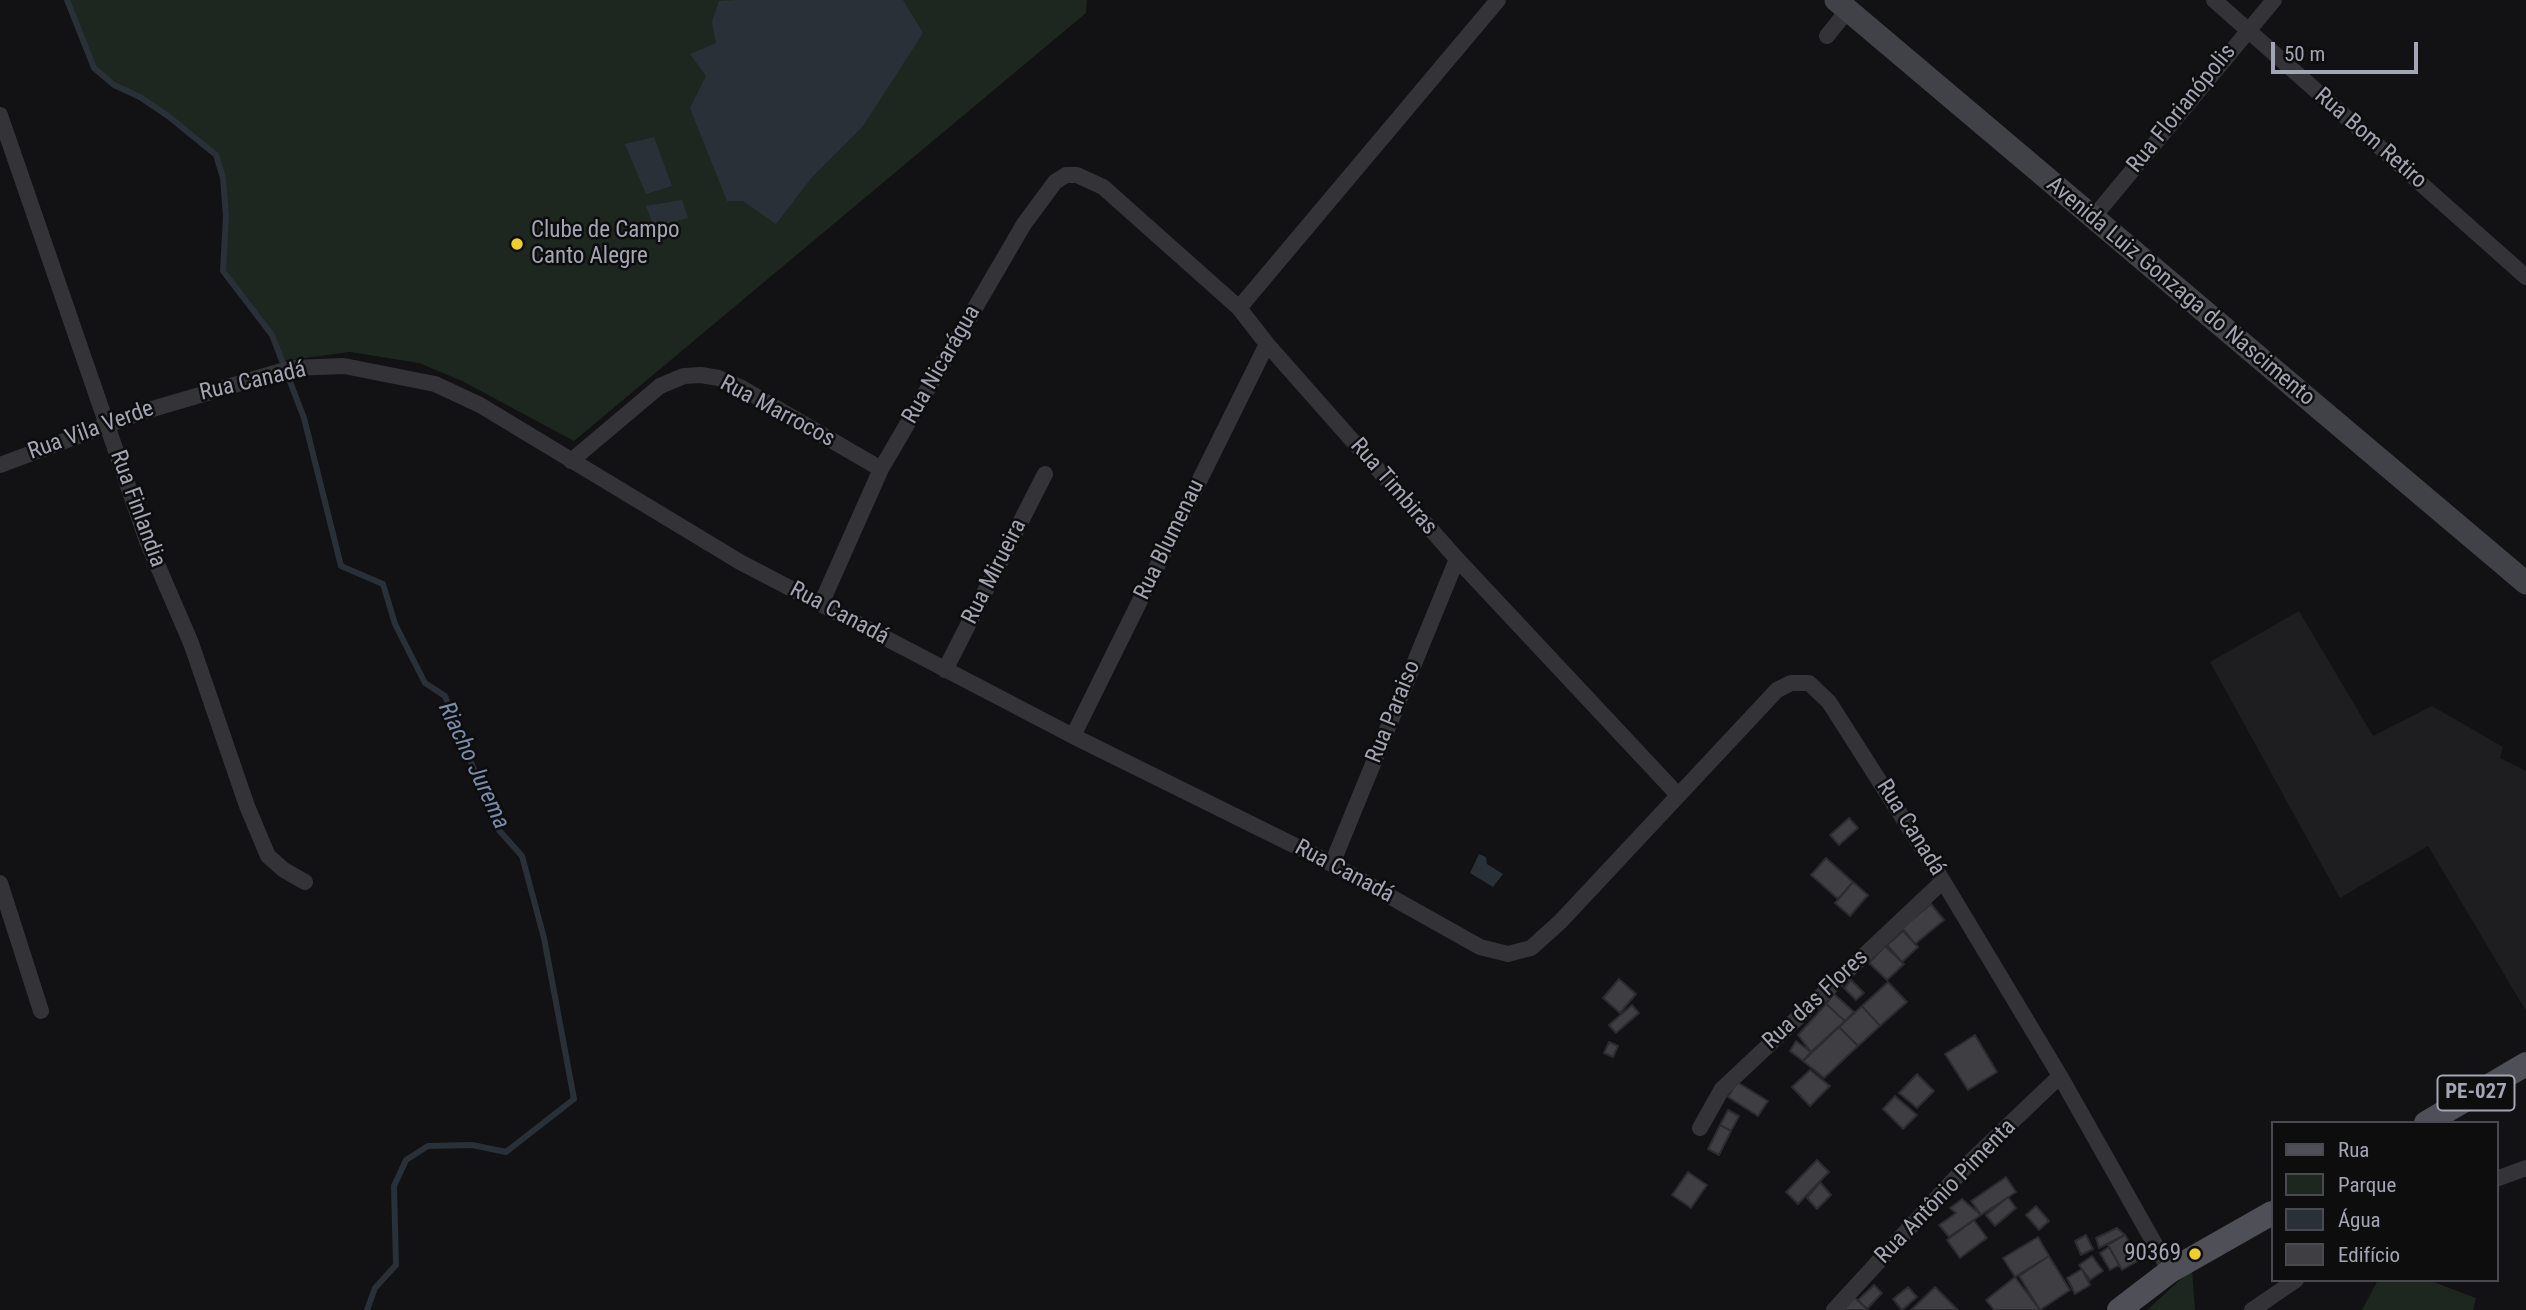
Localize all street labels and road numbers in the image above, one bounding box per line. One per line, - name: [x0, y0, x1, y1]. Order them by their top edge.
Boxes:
- street label: Rua Florianópolis: [2122, 39, 2242, 179]
- street label: Rua Bom Retiro: [2308, 83, 2432, 195]
- street label: Avenida Luiz Gonzaga do Nascimento: [2040, 172, 2320, 412]
- street label: Rua Nicarágua: [897, 301, 987, 429]
- street label: Rua Canadá: [197, 356, 309, 408]
- street label: Rua Marrocos: [715, 370, 839, 454]
- street label: Rua Vila Verde: [24, 396, 158, 466]
- street label: Rua Timbiras: [1344, 433, 1442, 541]
- street label: Rua Finlandia: [103, 447, 171, 571]
- street label: Rua Blumenau: [1129, 476, 1211, 604]
- street label: Rua Mirueira: [957, 515, 1033, 629]
- street label: Rua Canadá: [785, 576, 893, 652]
- street label: Rua Paraiso: [1361, 657, 1427, 767]
- street label: Rua Canadá: [1870, 775, 1950, 881]
- street label: Rua Canadá: [1290, 834, 1398, 910]
- street label: Rua das Flores: [1758, 944, 1874, 1056]
- road number: PE-027: [2438, 1076, 2514, 1110]
- street label: Rua Antônio Pimenta: [1870, 1114, 2022, 1270]

